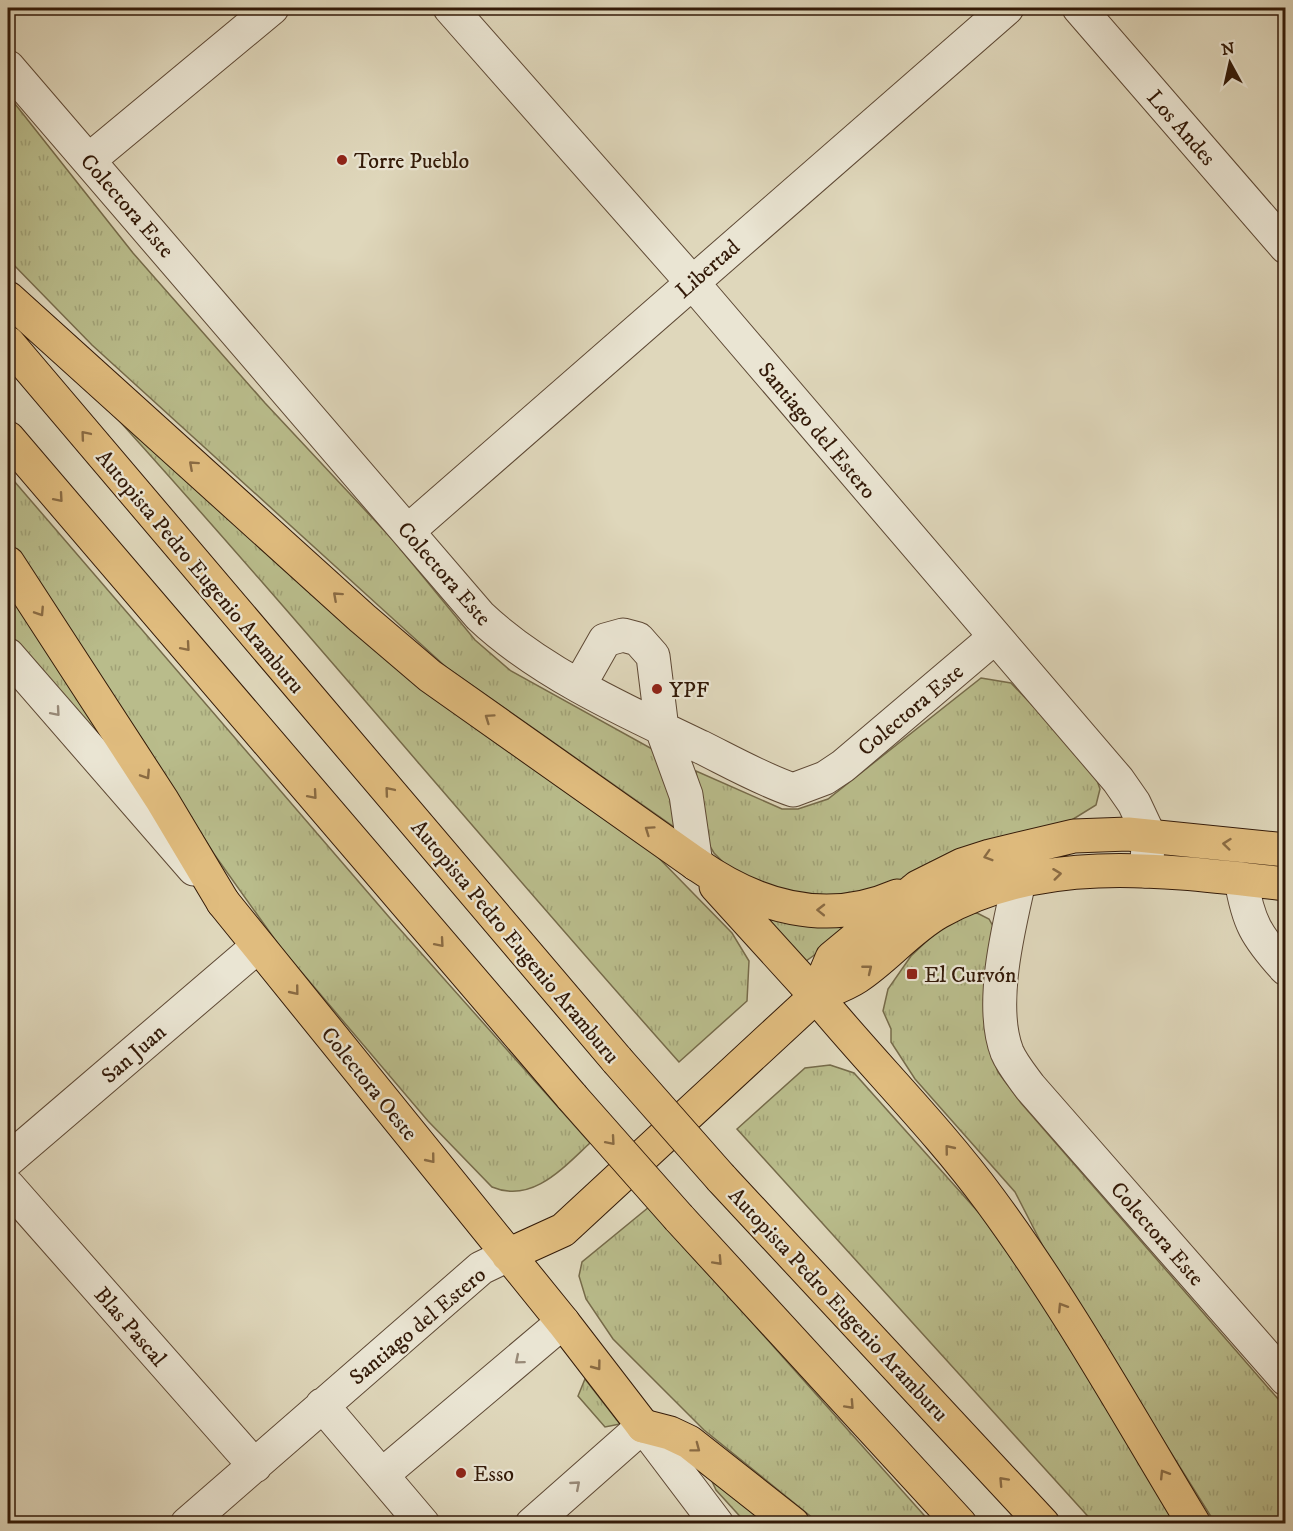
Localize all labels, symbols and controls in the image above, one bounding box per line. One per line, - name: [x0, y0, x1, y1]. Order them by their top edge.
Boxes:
- north arrow: [1200, 33, 1260, 93]
- text: N: [1220, 38, 1236, 60]
- street label: Los Andes: [1141, 85, 1221, 171]
- street label: Colectora Este: [74, 148, 179, 264]
- place label: Torre Pueblo: [354, 148, 469, 175]
- marker: Torre Pueblo: [335, 153, 349, 167]
- street label: Libertad: [670, 234, 746, 304]
- street label: Santiago del Estero: [752, 357, 882, 505]
- one-way arrow: [82, 431, 93, 442]
- street label: Autopista Pedro Eugenio Aramburu: [90, 445, 310, 699]
- one-way arrow: [189, 461, 200, 472]
- one-way arrow: [52, 491, 63, 502]
- street label: Colectora Este: [391, 516, 496, 632]
- one-way arrow: [334, 592, 344, 603]
- one-way arrow: [33, 605, 44, 616]
- one-way arrow: [179, 640, 190, 650]
- street label: Colectora Este: [853, 658, 969, 762]
- place label: YPF: [669, 677, 710, 704]
- marker: YPF: [650, 682, 664, 696]
- one-way arrow: [49, 705, 60, 716]
- one-way arrow: [485, 714, 496, 725]
- one-way arrow: [139, 768, 150, 779]
- one-way arrow: [385, 787, 396, 798]
- one-way arrow: [306, 788, 317, 799]
- street label: Autopista Pedro Eugenio Aramburu: [405, 815, 625, 1069]
- one-way arrow: [645, 826, 656, 837]
- one-way arrow: [1223, 838, 1232, 851]
- one-way arrow: [983, 849, 994, 862]
- one-way arrow: [1052, 869, 1061, 881]
- one-way arrow: [817, 904, 826, 916]
- one-way arrow: [433, 936, 444, 947]
- place label: El Curvón: [924, 962, 1017, 989]
- one-way arrow: [861, 965, 872, 976]
- marker: El Curvón: [905, 967, 919, 981]
- one-way arrow: [288, 984, 299, 995]
- street label: San Juan: [96, 1018, 172, 1090]
- street label: Colectora Oeste: [315, 1022, 423, 1146]
- one-way arrow: [604, 1134, 615, 1145]
- one-way arrow: [946, 1144, 957, 1155]
- one-way arrow: [423, 1152, 434, 1163]
- street label: Colectora Este: [1104, 1176, 1209, 1292]
- street label: Autopista Pedro Eugenio Aramburu: [722, 1182, 954, 1428]
- one-way arrow: [711, 1254, 722, 1265]
- street label: Santiago del Estero: [344, 1261, 492, 1391]
- street label: Blas Pascal: [88, 1282, 172, 1373]
- one-way arrow: [1057, 1303, 1069, 1313]
- one-way arrow: [515, 1352, 526, 1363]
- one-way arrow: [590, 1359, 601, 1370]
- one-way arrow: [843, 1397, 854, 1408]
- one-way arrow: [690, 1440, 701, 1451]
- place label: Esso: [473, 1461, 514, 1488]
- marker: Esso: [454, 1466, 468, 1480]
- one-way arrow: [1159, 1470, 1171, 1480]
- one-way arrow: [1000, 1477, 1011, 1488]
- one-way arrow: [569, 1481, 580, 1492]

